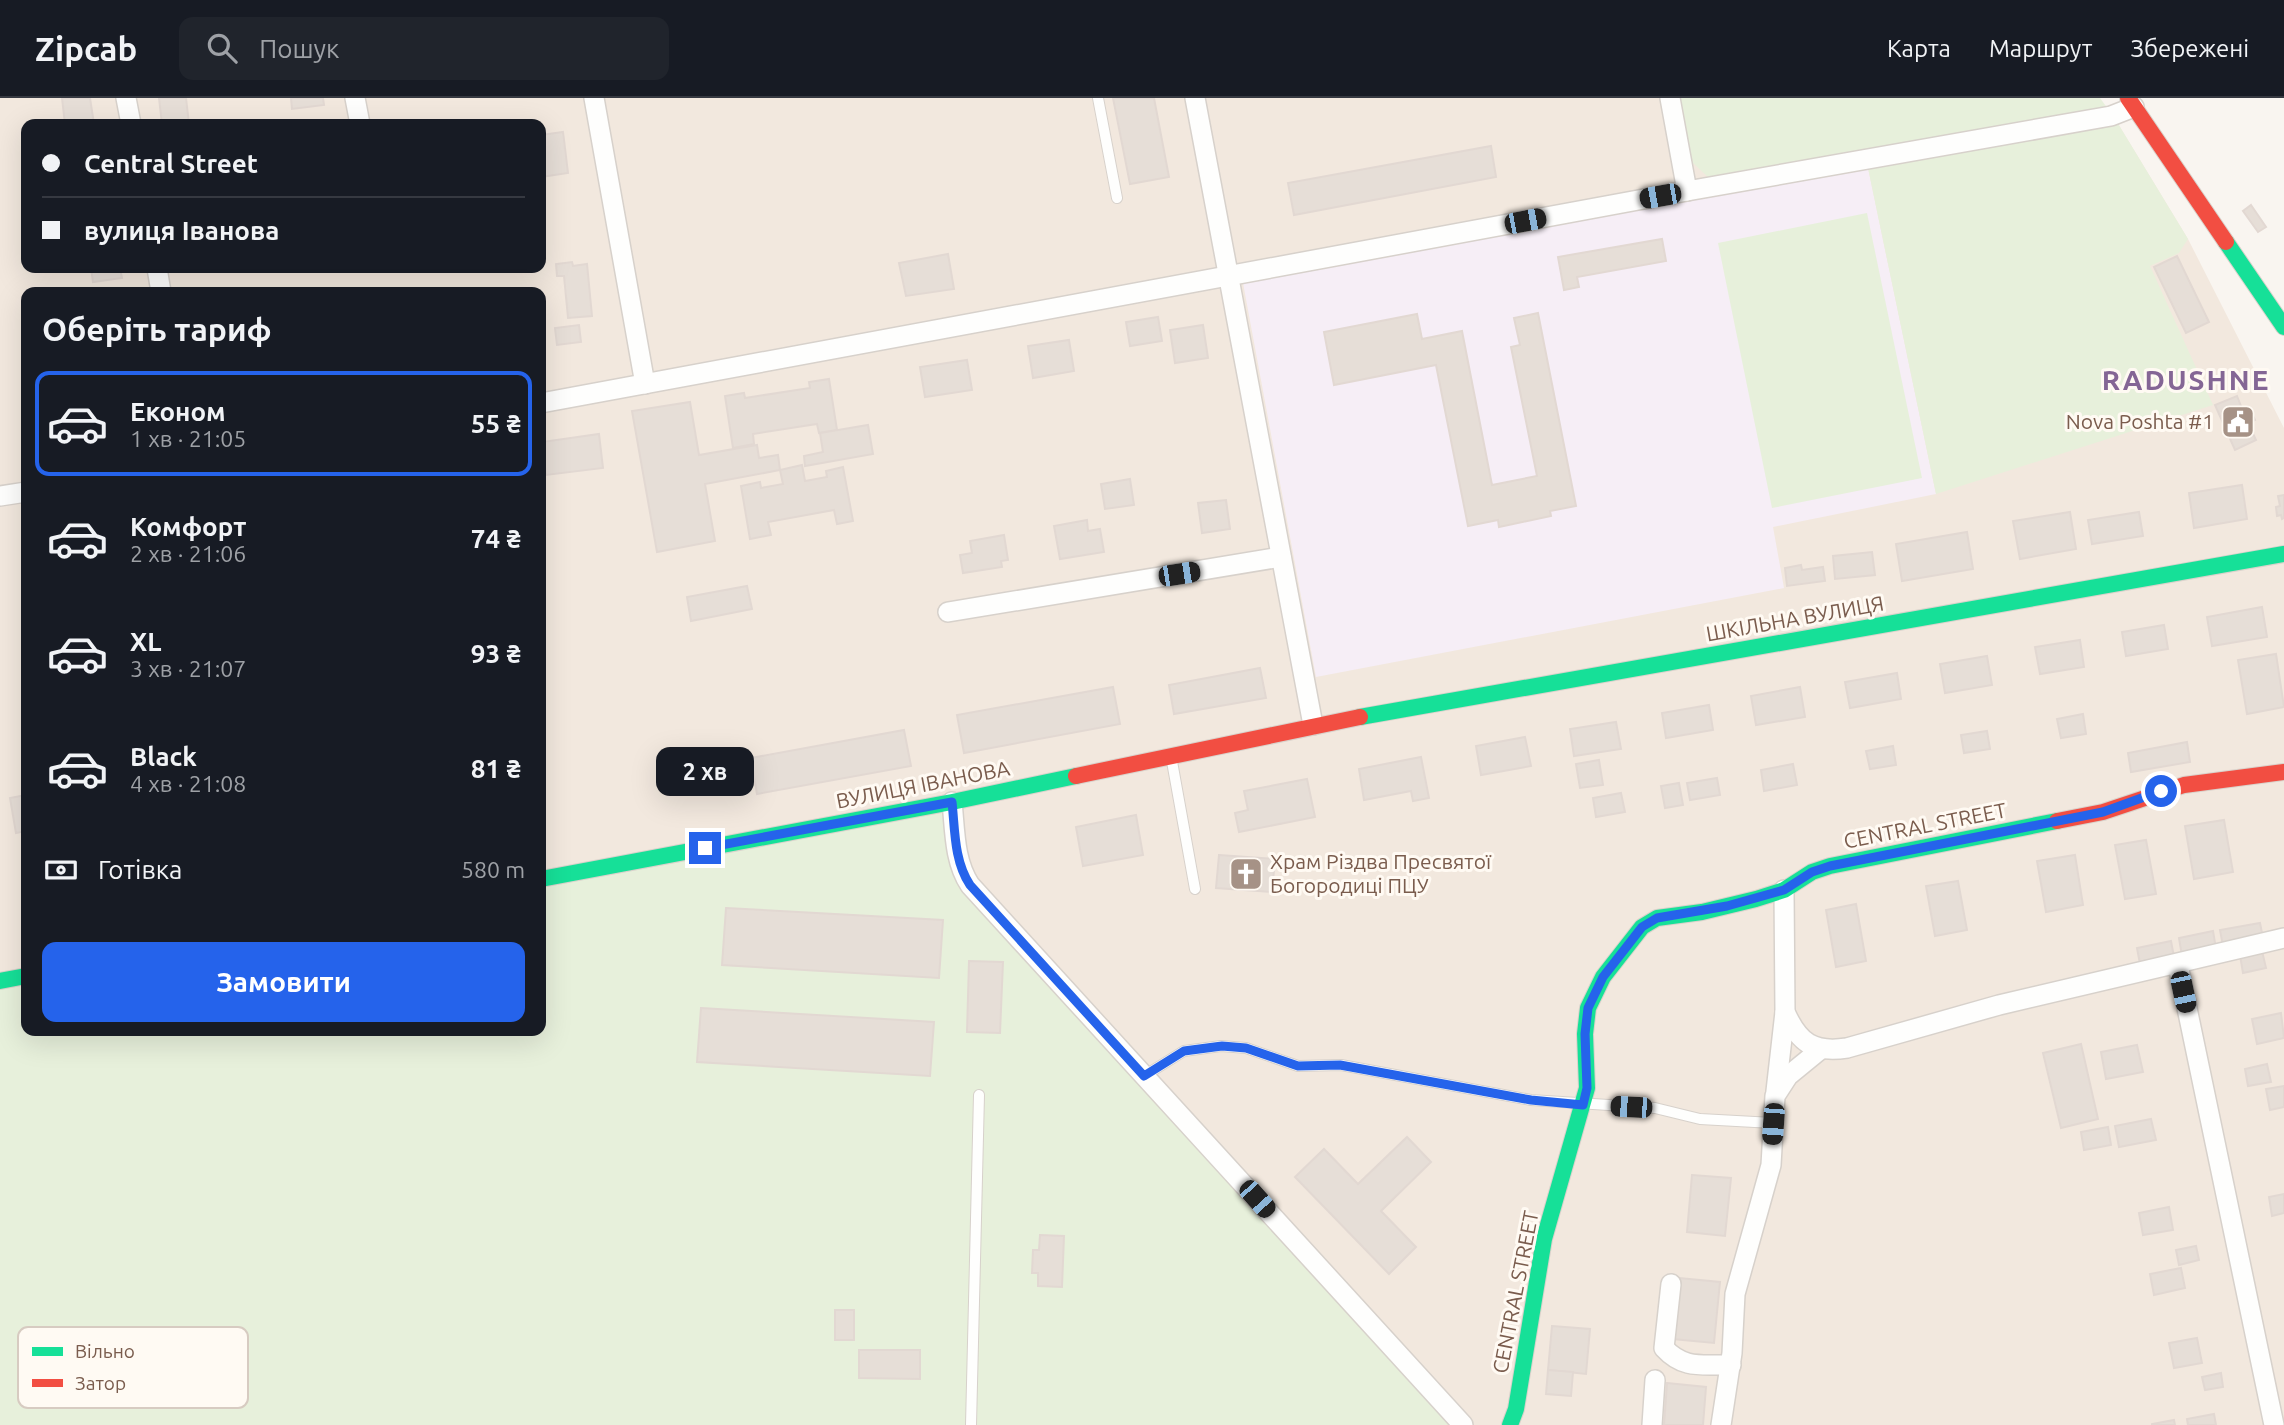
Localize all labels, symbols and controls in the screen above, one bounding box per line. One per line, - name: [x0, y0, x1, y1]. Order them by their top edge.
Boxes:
- search box: [179, 17, 669, 80]
- icon: search: [203, 29, 241, 67]
- text: Zipcab: [35, 30, 137, 67]
- text: Пошук: [259, 34, 339, 63]
- text: Карта: [1887, 35, 1951, 62]
- text: Маршрут: [1989, 35, 2092, 62]
- text: Збережені: [2130, 35, 2249, 62]
- text: Central Street: [84, 149, 258, 178]
- car: [1638, 182, 1683, 210]
- car: [1503, 207, 1548, 235]
- text: вулиця Іванова: [84, 216, 279, 245]
- text: Оберіть тариф: [42, 311, 272, 347]
- district label: RADUSHNE: [2102, 364, 2270, 395]
- icon: car: [46, 392, 109, 455]
- text: Економ: [130, 397, 226, 426]
- public building icon: Nova Poshta #1: [2219, 403, 2257, 441]
- text: 55 ₴: [471, 409, 521, 438]
- place label: Nova Poshta #1: [2066, 409, 2214, 433]
- text: 1 хв · 21:05: [130, 426, 246, 451]
- icon: car: [46, 507, 109, 570]
- text: Комфорт: [130, 512, 246, 541]
- text: 74 ₴: [471, 524, 521, 553]
- text: 2 хв · 21:06: [130, 541, 246, 566]
- car: [1157, 560, 1202, 588]
- street label: ШКІЛЬНА ВУЛИЦЯ: [1704, 591, 1886, 645]
- icon: car: [46, 622, 109, 685]
- text: XL: [130, 627, 161, 656]
- text: 93 ₴: [471, 639, 521, 668]
- text: 3 хв · 21:07: [130, 656, 246, 681]
- icon: car: [46, 737, 109, 800]
- text: Black: [130, 742, 197, 771]
- callout: 2 хв: [656, 746, 754, 796]
- text: 81 ₴: [471, 754, 521, 783]
- street label: ВУЛИЦЯ ІВАНОВА: [834, 755, 1012, 813]
- text: 2 хв: [683, 759, 727, 784]
- text: 4 хв · 21:08: [130, 771, 246, 796]
- route start: [2145, 775, 2177, 807]
- street label: CENTRAL STREET: [1841, 797, 2008, 853]
- route end: [689, 832, 721, 864]
- place label: Храм Різдва Пресвятої Богородиці ПЦУ: [1270, 849, 1492, 897]
- icon: cash: [42, 851, 80, 889]
- text: Готівка: [98, 855, 182, 884]
- church icon: Храм Різдва Пресвятої Богородиці ПЦУ: [1227, 855, 1265, 893]
- text: 580 m: [461, 857, 525, 882]
- button: Замовити: [42, 942, 525, 1022]
- car: [2169, 969, 2198, 1015]
- car: [1610, 1095, 1653, 1119]
- car: [1762, 1102, 1785, 1146]
- car: [1236, 1176, 1279, 1222]
- street label: CENTRAL STREET: [1487, 1208, 1543, 1375]
- legend: [18, 1327, 248, 1408]
- text: Вільно: [75, 1340, 135, 1362]
- text: Затор: [75, 1372, 126, 1394]

